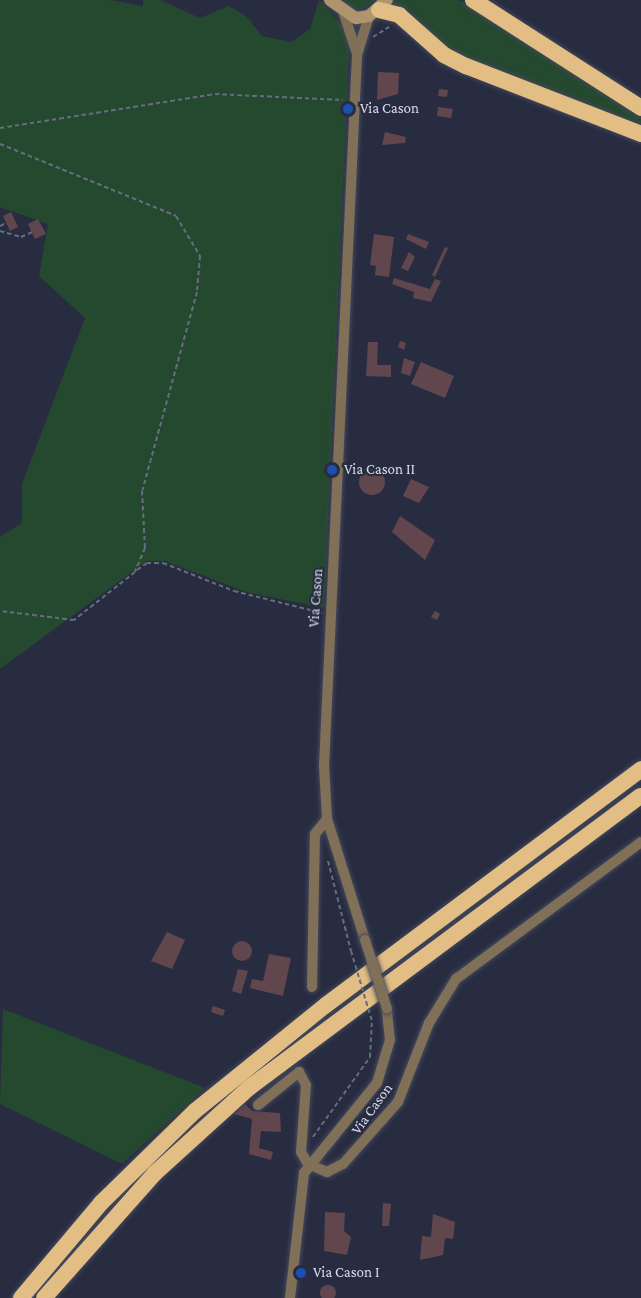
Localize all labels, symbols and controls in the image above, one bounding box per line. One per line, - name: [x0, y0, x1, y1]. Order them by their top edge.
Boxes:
- place label: Via Cason: [360, 100, 419, 118]
- marker: Via Cason: [341, 102, 355, 116]
- place label: Via Cason II: [344, 461, 415, 479]
- marker: Via Cason II: [325, 463, 339, 477]
- street label: Via Cason: [305, 568, 327, 628]
- street label: Via Cason: [347, 1080, 397, 1138]
- place label: Via Cason I: [313, 1264, 379, 1282]
- marker: Via Cason I: [294, 1266, 308, 1280]

